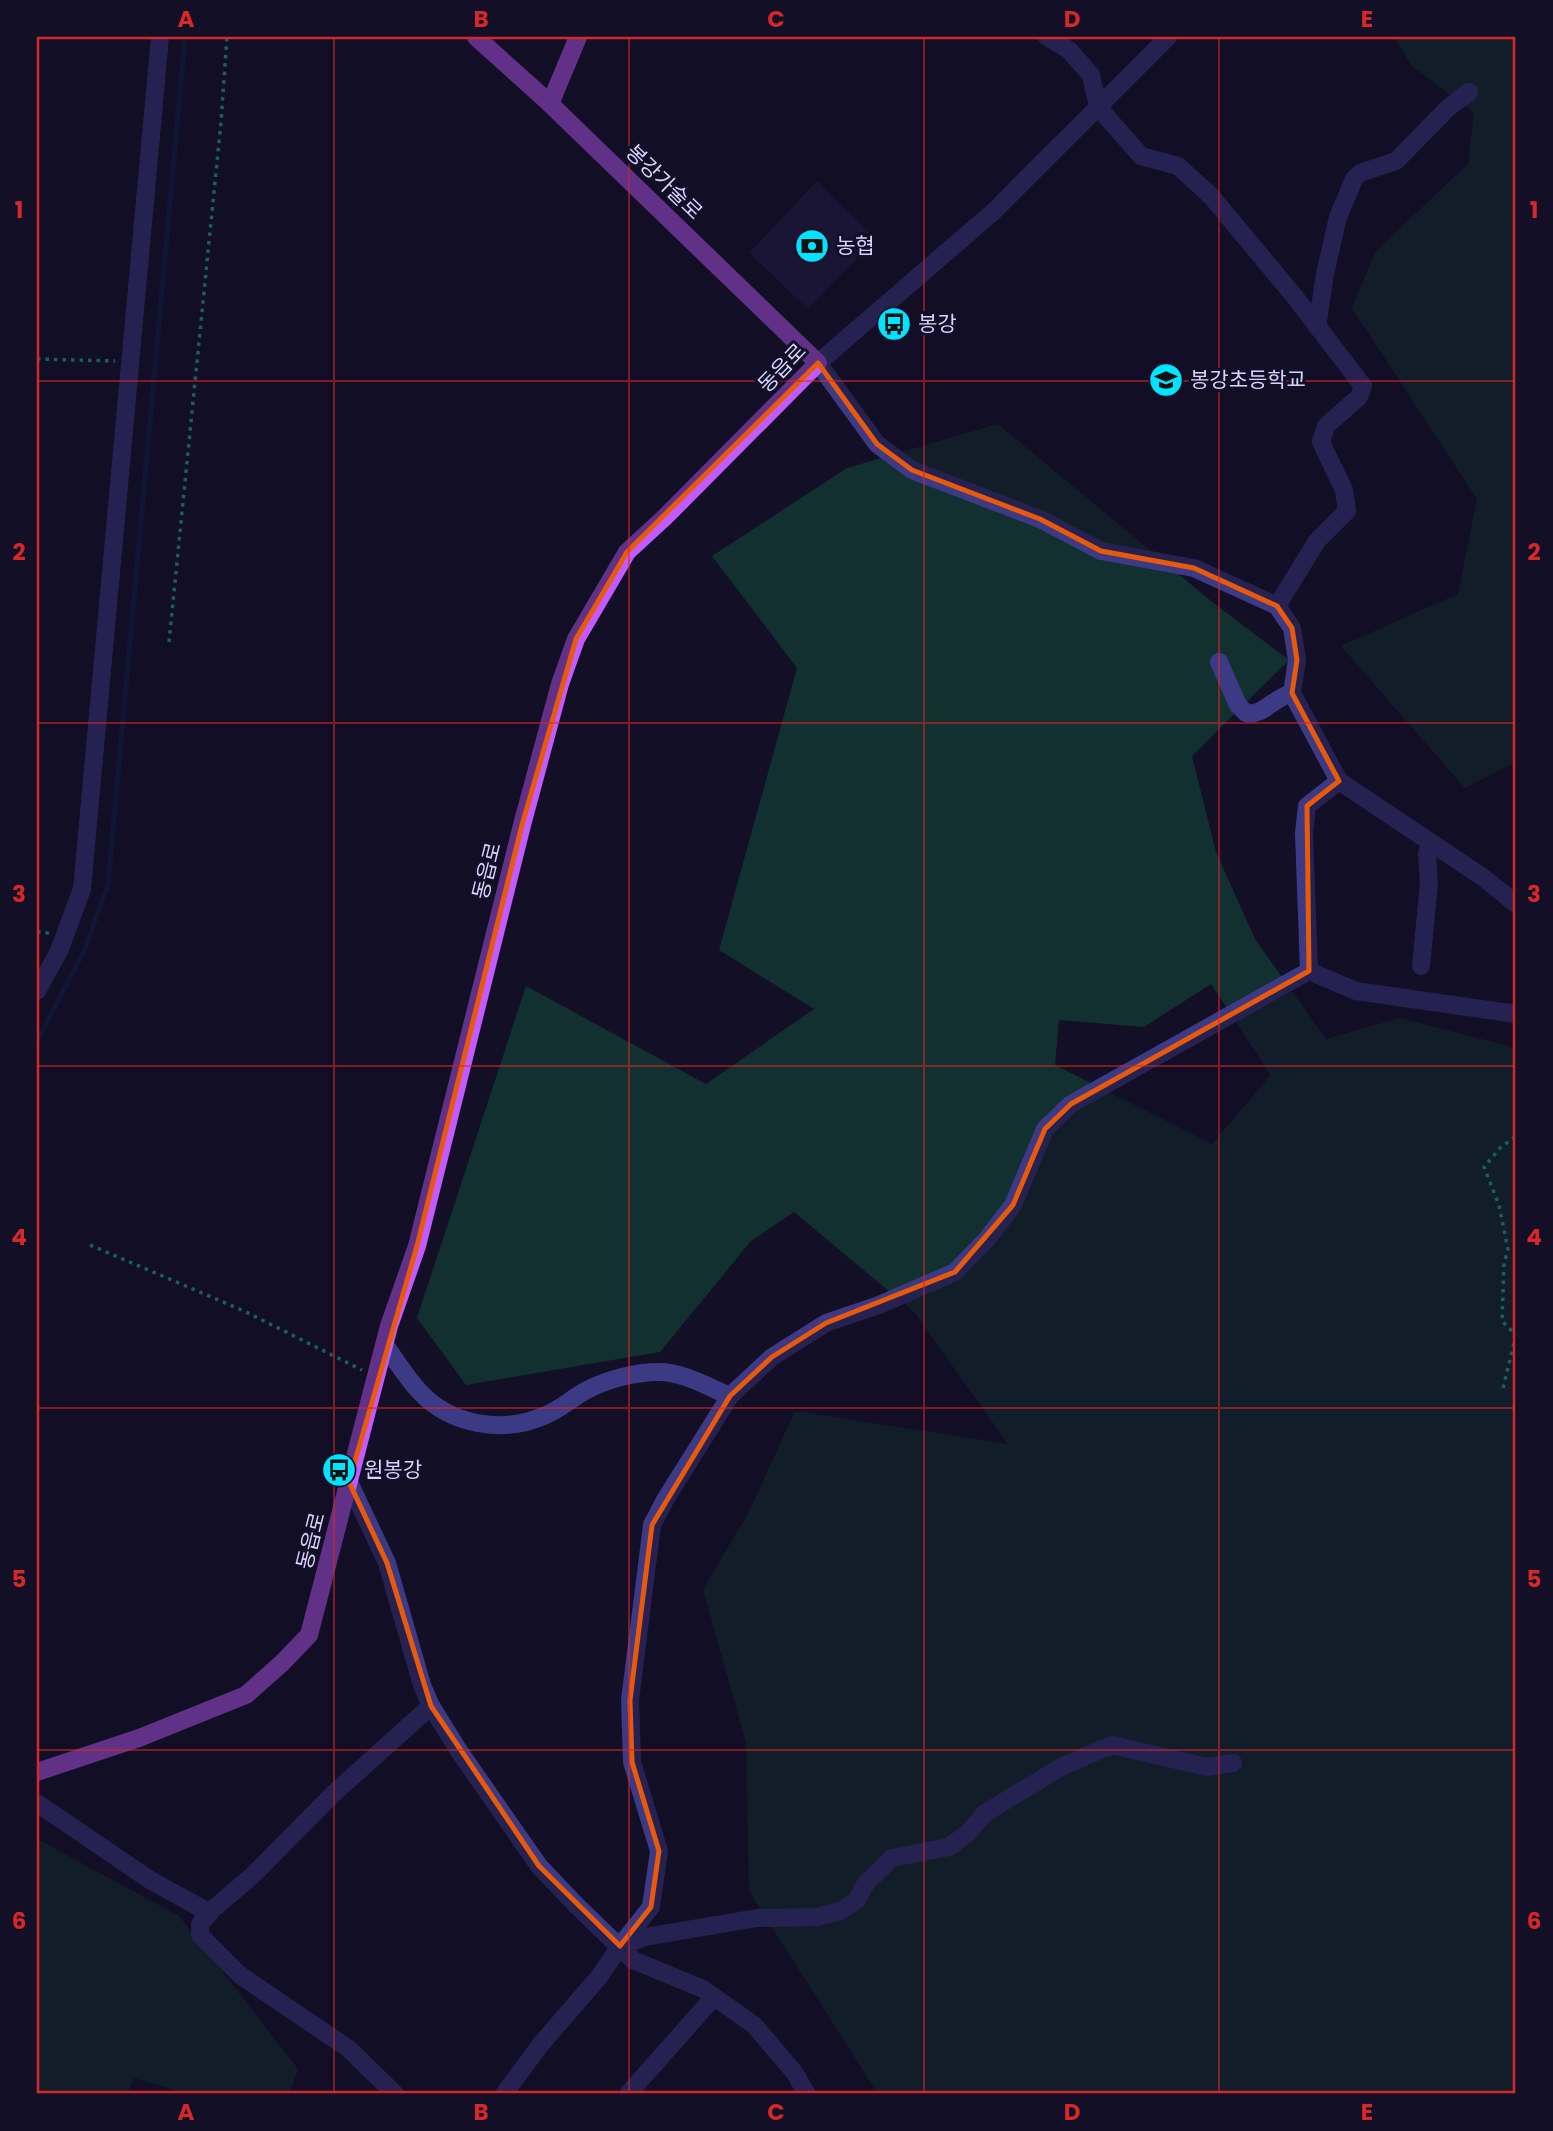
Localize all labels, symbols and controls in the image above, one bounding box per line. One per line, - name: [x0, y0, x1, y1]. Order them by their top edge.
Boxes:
- text: A: [178, 3, 195, 35]
- text: B: [473, 3, 489, 35]
- text: C: [767, 3, 785, 35]
- text: D: [1064, 3, 1080, 35]
- text: E: [1361, 3, 1373, 35]
- street label: 봉강가술로: [620, 138, 709, 226]
- text: 1: [15, 194, 23, 226]
- text: 1: [1530, 194, 1538, 226]
- bank icon: 농협: [793, 227, 831, 265]
- place label: 농협: [836, 231, 875, 260]
- bus stop icon: 봉강: [875, 305, 913, 343]
- place label: 봉강: [918, 309, 957, 338]
- street label: 동읍로: [751, 337, 812, 399]
- school or university icon: 봉강초등학교: [1147, 361, 1185, 399]
- place label: 봉강초등학교: [1190, 365, 1306, 394]
- text: 2: [12, 536, 26, 568]
- text: 2: [1527, 536, 1541, 568]
- street label: 동읍로: [465, 839, 508, 903]
- text: 3: [12, 878, 26, 910]
- text: 3: [1527, 878, 1541, 910]
- text: 4: [11, 1221, 27, 1253]
- text: 4: [1526, 1221, 1542, 1253]
- bus stop icon: 원봉강: [320, 1451, 358, 1489]
- place label: 원봉강: [364, 1455, 422, 1484]
- street label: 동읍로: [289, 1509, 332, 1573]
- text: 5: [12, 1563, 26, 1595]
- text: 5: [1527, 1563, 1541, 1595]
- text: 6: [12, 1905, 26, 1937]
- text: 6: [1527, 1905, 1541, 1937]
- text: A: [178, 2096, 195, 2128]
- text: B: [473, 2096, 489, 2128]
- text: C: [767, 2096, 785, 2128]
- text: D: [1064, 2096, 1080, 2128]
- text: E: [1361, 2096, 1373, 2128]

